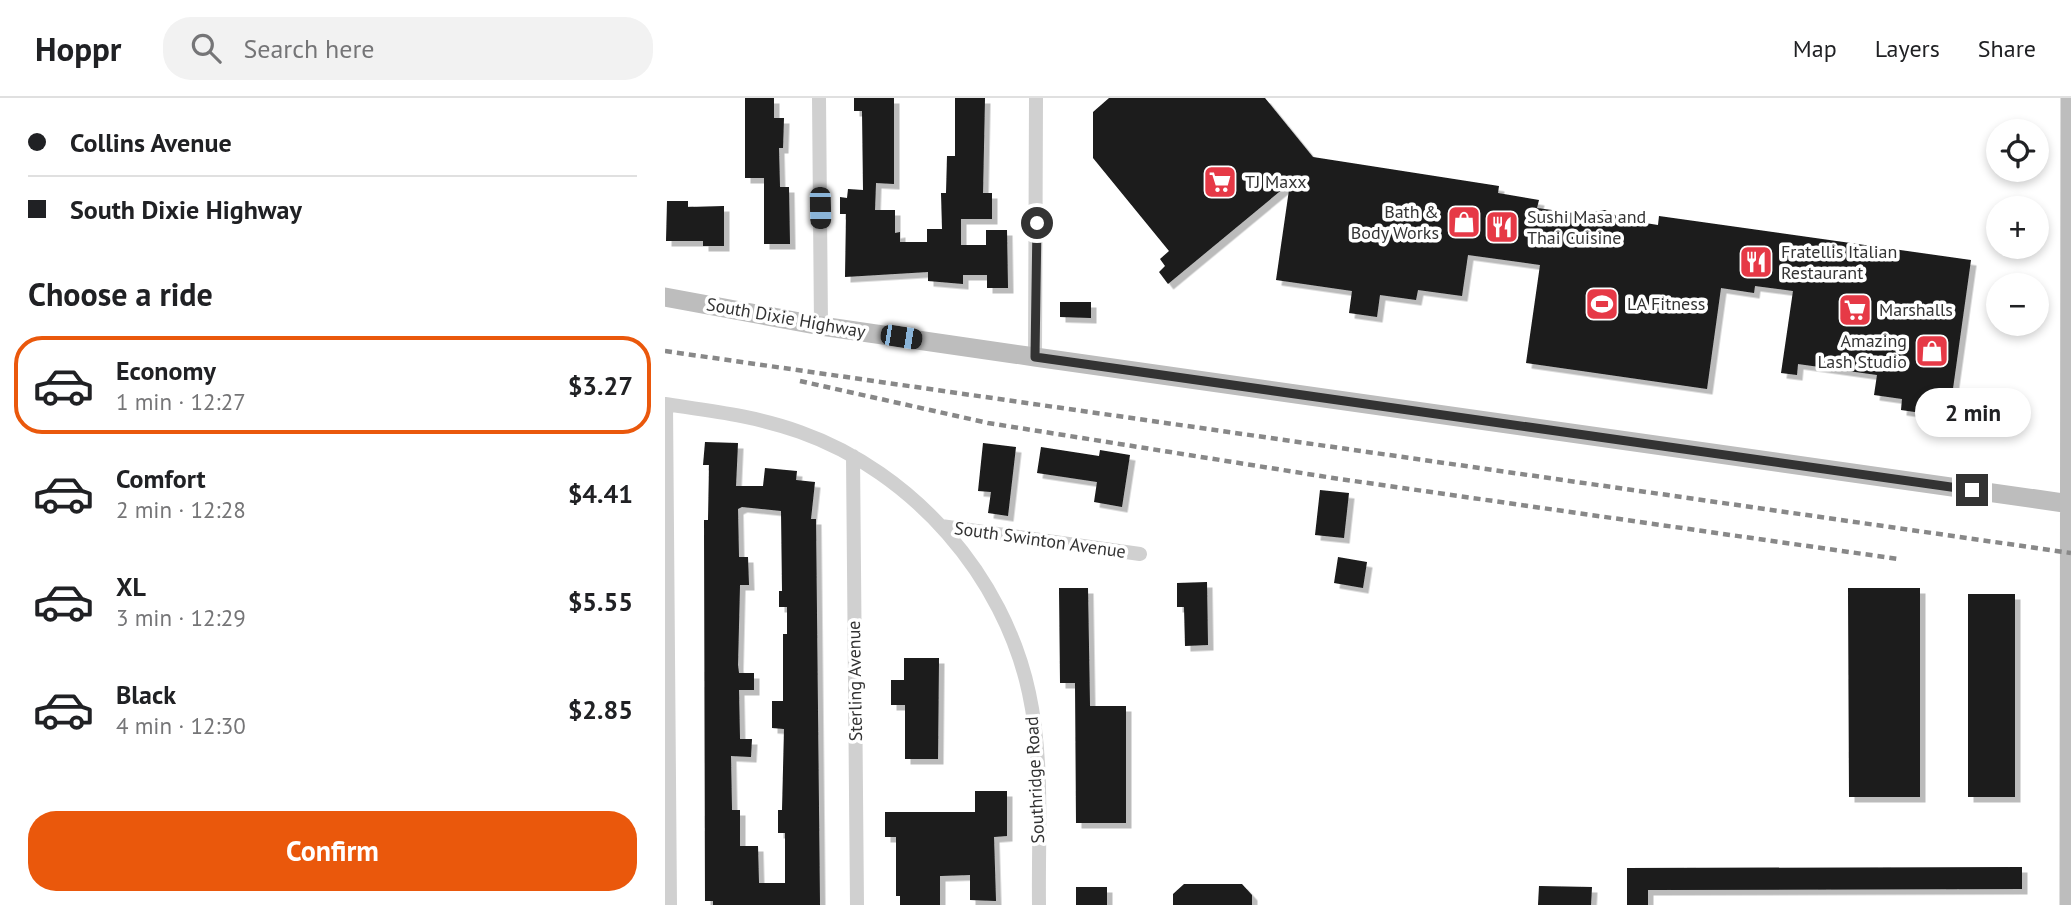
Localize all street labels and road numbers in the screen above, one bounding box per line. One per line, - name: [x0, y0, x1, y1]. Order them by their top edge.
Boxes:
- street label: South Dixie Highway: [705, 292, 868, 343]
- street label: South Swinton Avenue: [953, 516, 1127, 563]
- street label: Sterling Avenue: [842, 620, 867, 742]
- street label: Southridge Road: [1020, 716, 1049, 844]

